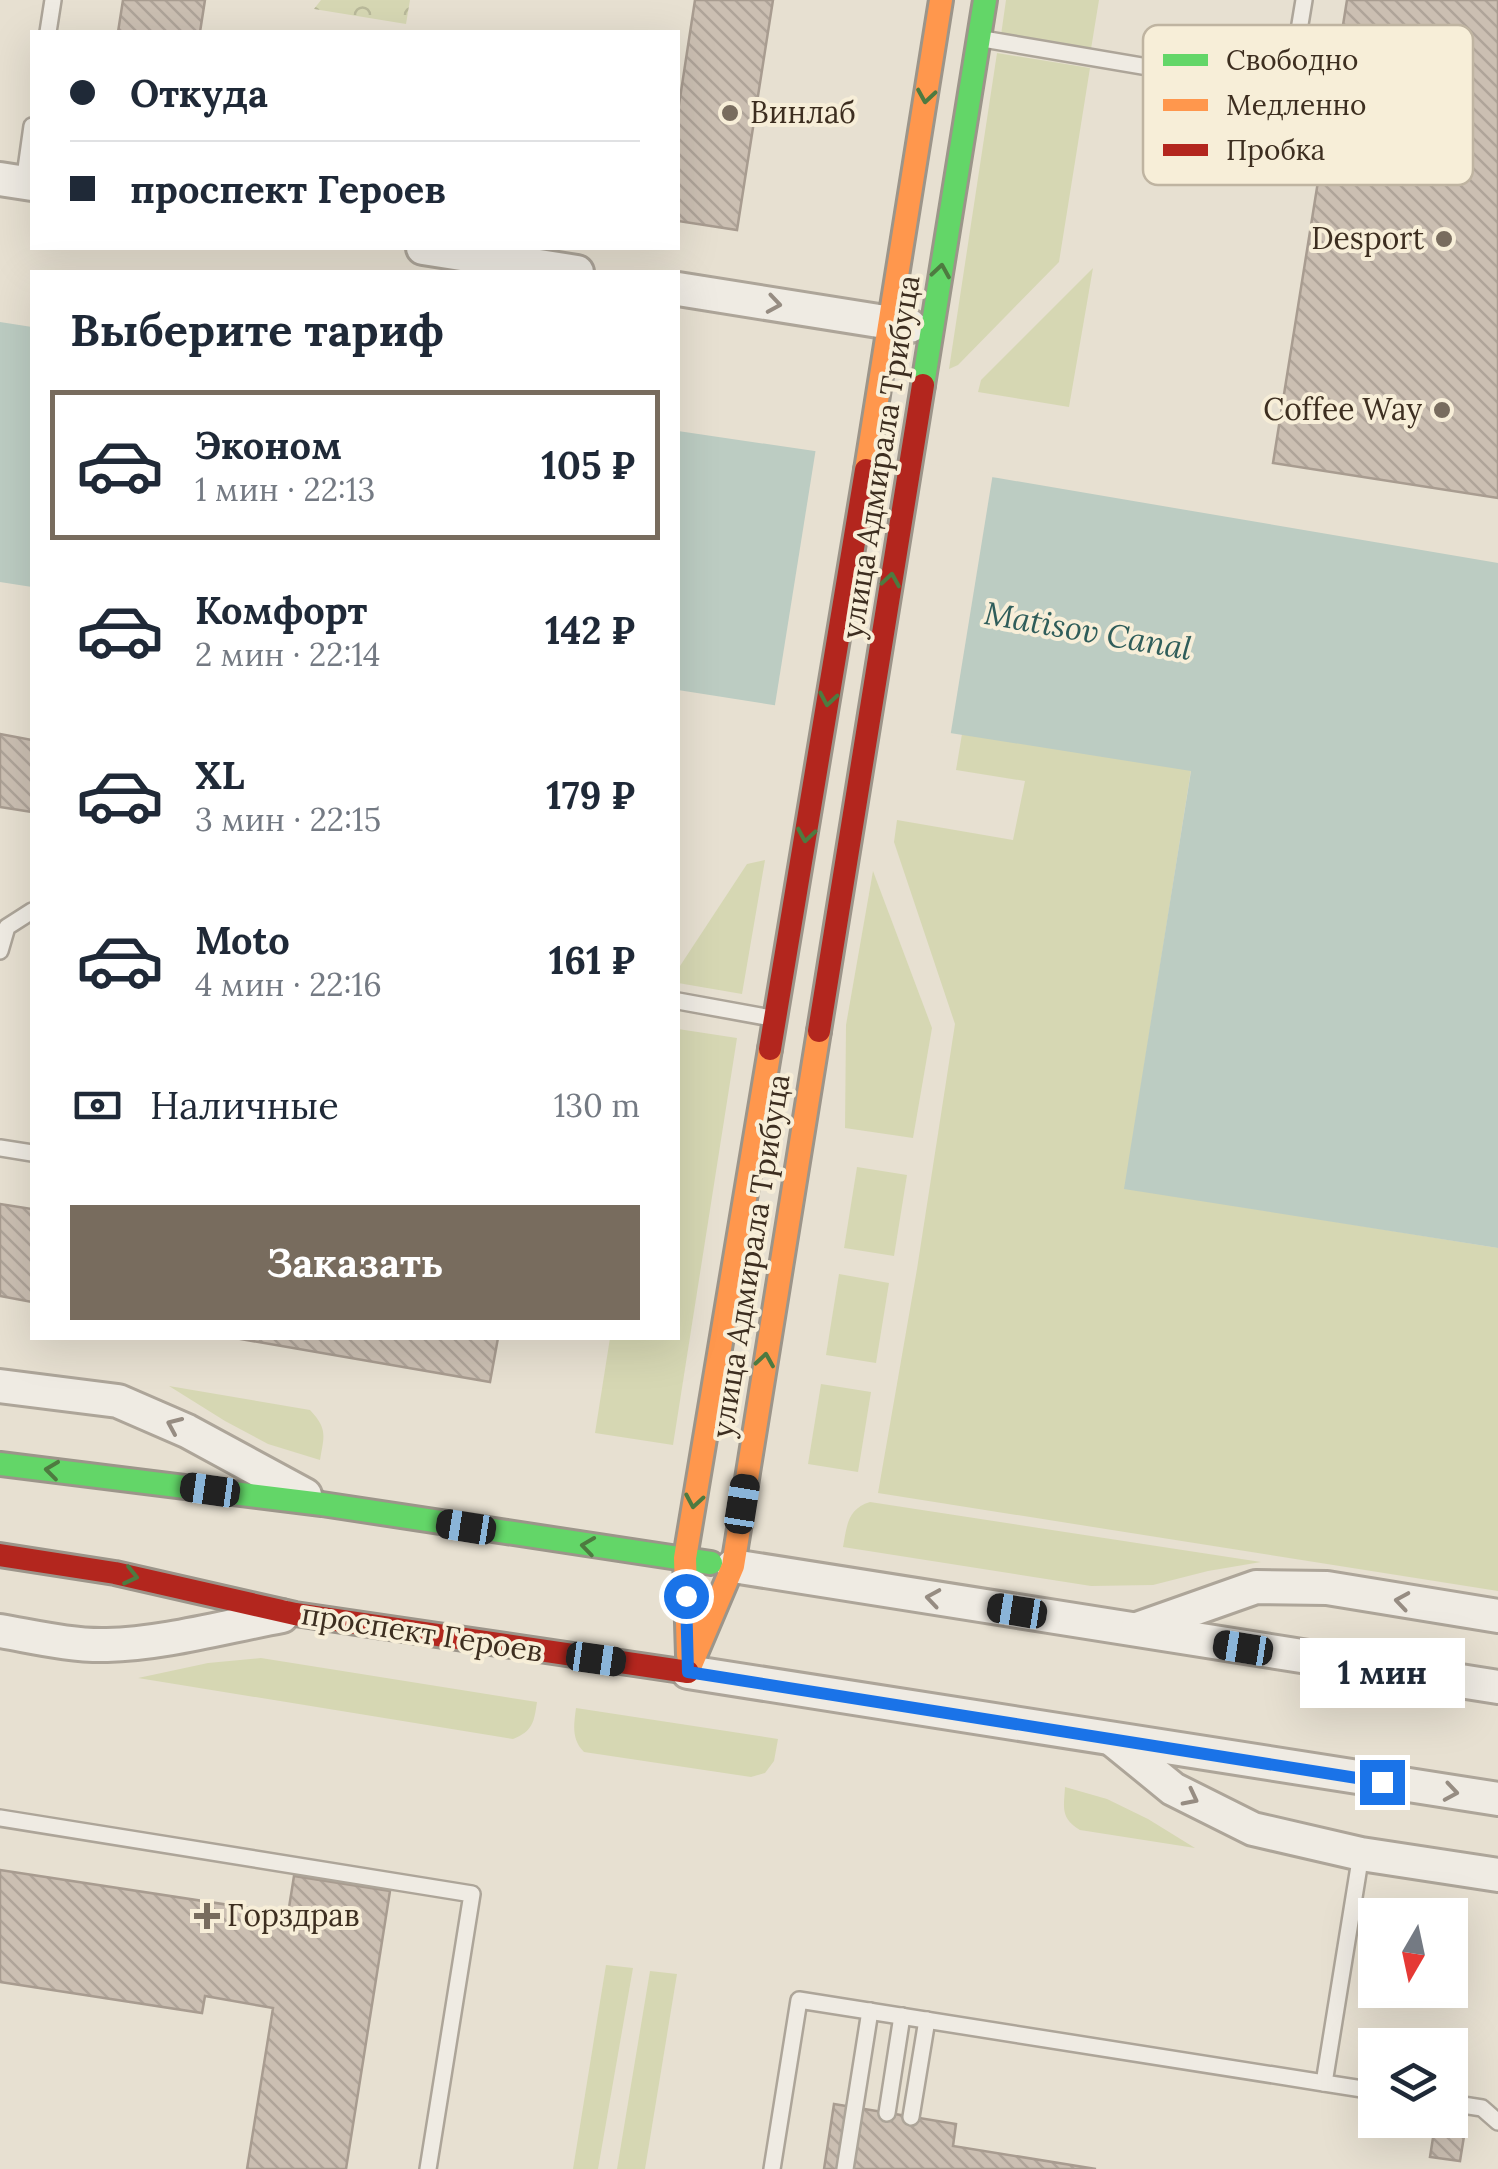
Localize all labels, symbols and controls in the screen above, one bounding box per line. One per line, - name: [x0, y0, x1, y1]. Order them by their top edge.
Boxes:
- legend: [1143, 25, 1473, 185]
- text: Свободно: [1226, 42, 1359, 78]
- text: Откуда: [130, 69, 268, 117]
- text: Медленно: [1226, 87, 1366, 123]
- one-way arrow: [916, 88, 937, 105]
- place label: Винлаб: [750, 93, 856, 131]
- marker: Винлаб: [719, 102, 741, 124]
- text: Пробка: [1226, 132, 1325, 168]
- text: проспект Героев: [130, 165, 446, 213]
- place label: Desport: [1311, 219, 1424, 257]
- marker: Desport: [1433, 228, 1455, 250]
- one-way arrow: [930, 263, 951, 279]
- street label: улица Адмирала Трибуца: [832, 272, 929, 642]
- one-way arrow: [765, 293, 782, 314]
- text: Выберите тариф: [70, 301, 444, 358]
- place label: Coffee Way: [1263, 390, 1422, 429]
- marker: Coffee Way: [1431, 399, 1453, 421]
- icon: car: [75, 420, 165, 510]
- text: Эконом: [195, 421, 342, 469]
- text: 105 ₽: [541, 441, 635, 489]
- text: 1 мин · 22:13: [195, 469, 375, 510]
- one-way arrow: [880, 572, 901, 588]
- icon: car: [75, 585, 165, 675]
- text: Комфорт: [195, 586, 367, 634]
- water label: Matisov Canal: [981, 592, 1195, 669]
- text: 142 ₽: [545, 606, 635, 654]
- text: 2 мин · 22:14: [195, 634, 380, 675]
- one-way arrow: [818, 690, 839, 707]
- icon: car: [75, 750, 165, 840]
- text: XL: [195, 751, 245, 799]
- text: 179 ₽: [546, 771, 635, 819]
- text: 3 мин · 22:15: [195, 799, 381, 840]
- one-way arrow: [796, 827, 817, 843]
- icon: car: [75, 915, 165, 1005]
- text: Moto: [195, 916, 290, 964]
- text: 161 ₽: [549, 936, 635, 984]
- text: 4 мин · 22:16: [195, 964, 382, 1005]
- street label: улица Адмирала Трибуца: [702, 1071, 799, 1441]
- icon: cash: [70, 1078, 125, 1133]
- text: Наличные: [150, 1081, 339, 1129]
- text: 130 m: [554, 1085, 640, 1126]
- button: Заказать: [70, 1205, 640, 1320]
- one-way arrow: [754, 1351, 775, 1368]
- one-way arrow: [166, 1417, 184, 1437]
- one-way arrow: [43, 1460, 59, 1481]
- car: [178, 1471, 242, 1509]
- car: [722, 1472, 762, 1536]
- one-way arrow: [685, 1492, 706, 1509]
- car: [434, 1507, 498, 1547]
- one-way arrow: [580, 1536, 596, 1557]
- one-way arrow: [122, 1564, 139, 1585]
- route start: [664, 1574, 709, 1619]
- one-way arrow: [925, 1588, 942, 1609]
- car: [985, 1591, 1049, 1631]
- one-way arrow: [1394, 1591, 1410, 1612]
- street label: проспект Героев: [299, 1594, 545, 1670]
- car: [1211, 1628, 1275, 1668]
- callout: 1 мин: [1300, 1637, 1464, 1707]
- car: [564, 1640, 628, 1678]
- text: 1 мин: [1338, 1652, 1427, 1693]
- route end: [1360, 1760, 1405, 1805]
- one-way arrow: [1443, 1781, 1459, 1802]
- one-way arrow: [1180, 1785, 1198, 1805]
- place label: Горздрав: [227, 1896, 359, 1934]
- north arrow: [1358, 1898, 1468, 2008]
- map controls: [1358, 1898, 1468, 2138]
- marker: Горздрав: [196, 1905, 218, 1927]
- button: layers: [1358, 2028, 1468, 2138]

